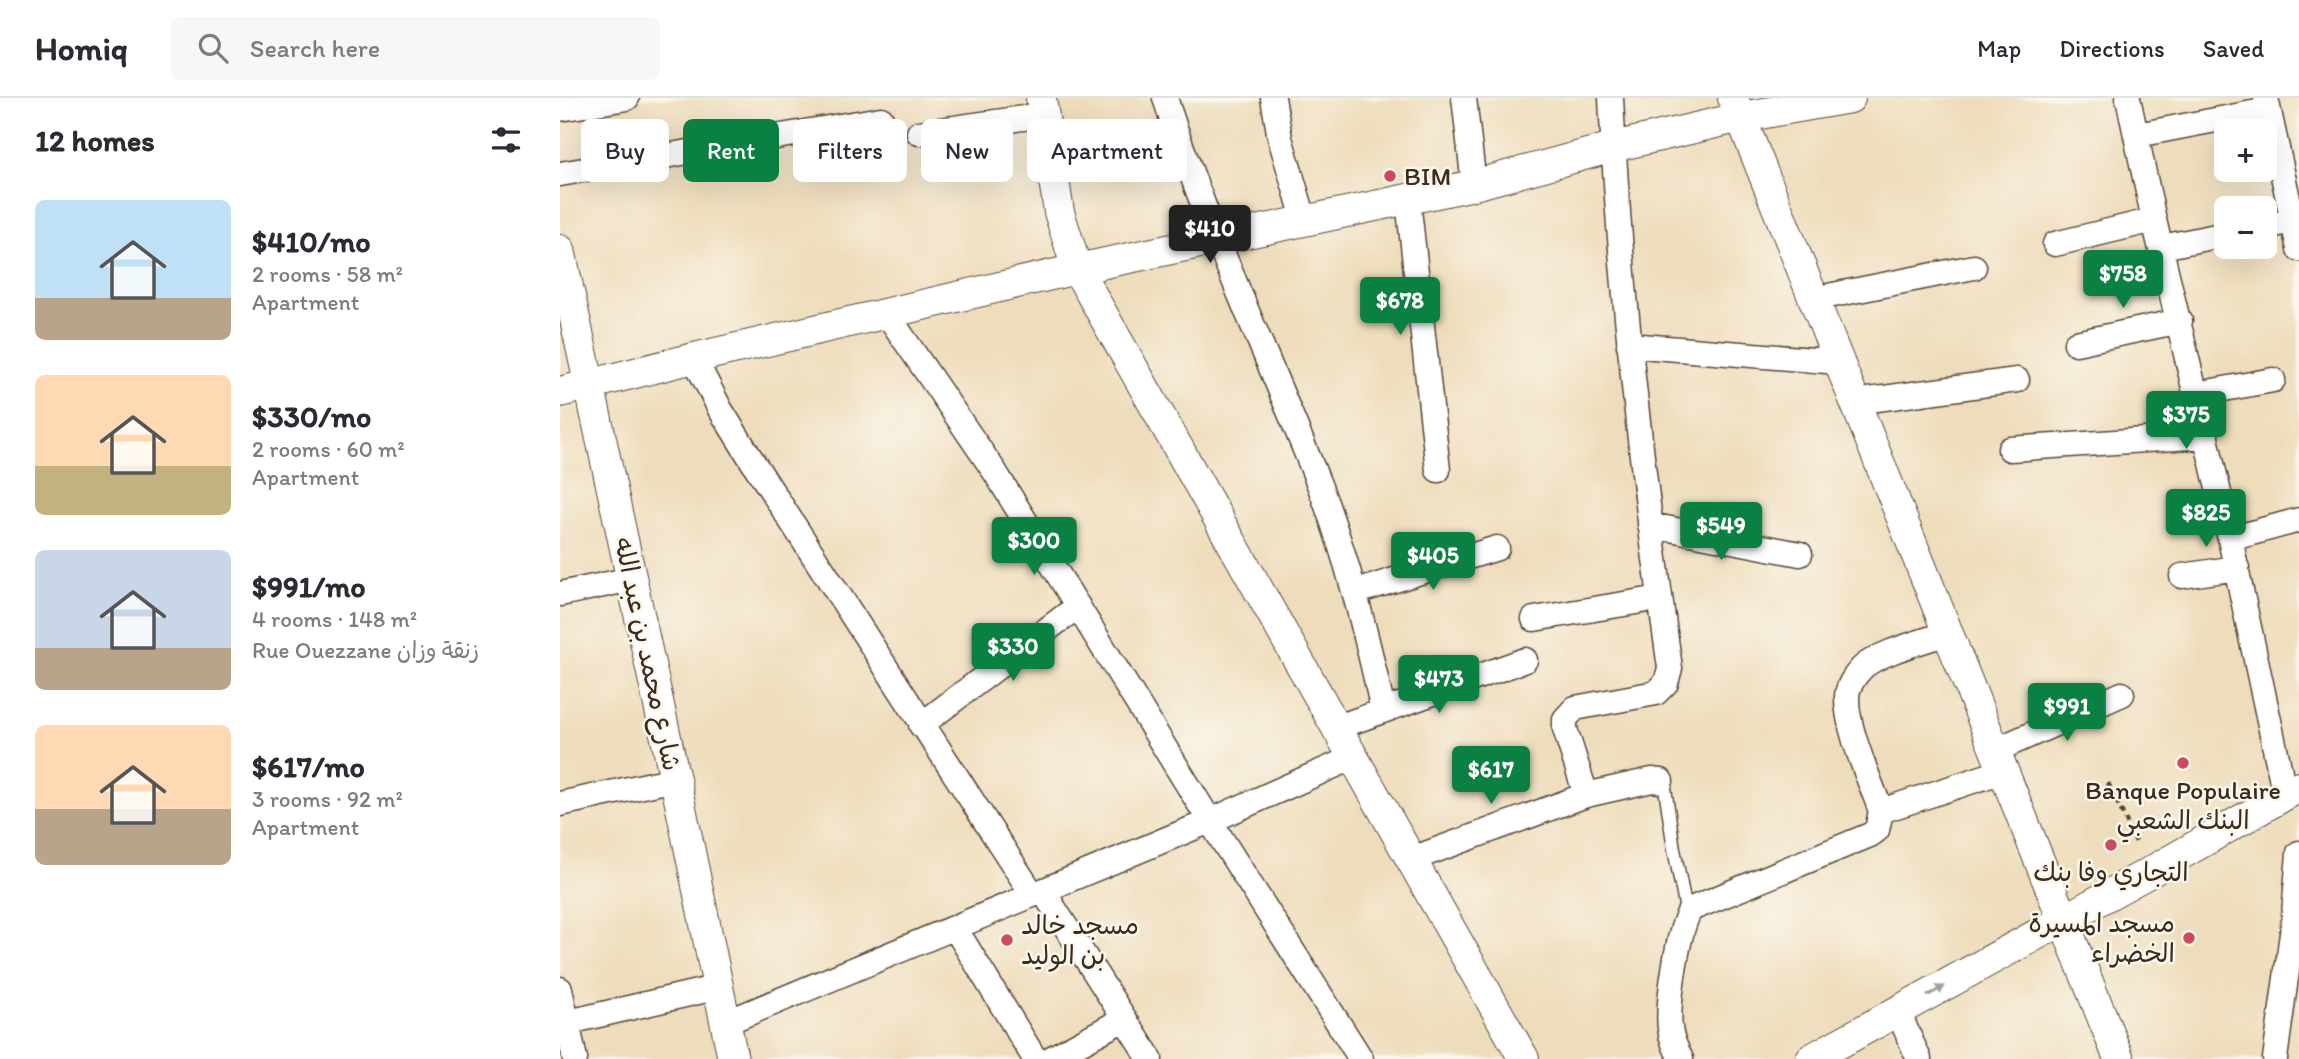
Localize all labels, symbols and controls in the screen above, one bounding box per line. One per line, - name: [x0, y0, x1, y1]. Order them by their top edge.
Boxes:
- search box: [170, 17, 660, 80]
- text: Homiq: [35, 29, 128, 68]
- icon: search: [194, 29, 232, 67]
- text: Search here: [250, 32, 380, 64]
- text: Map: [1977, 34, 2021, 63]
- text: Directions: [2059, 34, 2165, 63]
- text: Saved: [2203, 34, 2264, 63]
- chip: Buy: [581, 119, 669, 182]
- chip: Rent: [683, 119, 779, 182]
- chip: Filters: [793, 119, 907, 182]
- chip: New: [921, 119, 1013, 182]
- chip: Apartment: [1027, 119, 1187, 182]
- map controls: [2214, 119, 2277, 259]
- button: +: [2214, 119, 2277, 182]
- icon: filters: [487, 121, 525, 159]
- text: 12 homes: [35, 122, 155, 159]
- place label: BIM: [1404, 160, 1451, 192]
- marker: BIM: [1382, 168, 1398, 184]
- button: −: [2214, 196, 2277, 259]
- pin: $410: [1169, 206, 1251, 265]
- text: $410: [1185, 214, 1235, 242]
- text: $410/mo: [252, 223, 371, 260]
- icon: home: [91, 228, 175, 312]
- pin: $758: [2082, 250, 2164, 310]
- text: $758: [2099, 259, 2147, 287]
- text: 2 rooms · 58 m²: [252, 260, 403, 288]
- pin: $678: [1359, 278, 1441, 337]
- text: $678: [1376, 286, 1424, 314]
- text: Apartment: [252, 288, 359, 316]
- pin: $375: [2145, 392, 2227, 451]
- text: $330/mo: [252, 398, 371, 435]
- text: $375: [2162, 400, 2210, 428]
- icon: home: [91, 403, 175, 487]
- text: 2 rooms · 60 m²: [252, 435, 405, 463]
- text: Apartment: [252, 463, 359, 491]
- pin: $825: [2165, 490, 2247, 549]
- text: $825: [2182, 498, 2230, 526]
- pin: $549: [1680, 503, 1762, 562]
- text: $549: [1696, 511, 1746, 539]
- pin: $300: [993, 518, 1075, 577]
- text: $300: [1008, 526, 1060, 554]
- pin: $405: [1392, 532, 1474, 592]
- street label: شارع محمد بن عبد الله: [606, 534, 688, 774]
- text: $405: [1407, 541, 1459, 569]
- text: $991/mo: [252, 568, 366, 605]
- icon: home: [91, 578, 175, 662]
- text: 4 rooms · 148 m²: [252, 605, 417, 633]
- pin: $330: [972, 624, 1054, 683]
- text: $330: [988, 632, 1038, 660]
- text: Rue Ouezzane زنقة وزان: [252, 636, 479, 664]
- pin: $473: [1398, 656, 1480, 715]
- text: $473: [1414, 664, 1464, 692]
- pin: $991: [2026, 684, 2108, 743]
- text: $991: [2044, 692, 2090, 720]
- pin: $617: [1450, 746, 1532, 806]
- text: $617/mo: [252, 748, 365, 785]
- icon: home: [91, 753, 175, 837]
- text: $617: [1468, 755, 1514, 783]
- marker: Banque Populaire البنك الشعبي: [2175, 755, 2191, 771]
- place label: Banque Populaire البنك الشعبي: [2085, 774, 2281, 843]
- text: 3 rooms · 92 m²: [252, 785, 403, 813]
- text: Apartment: [252, 813, 359, 841]
- marker: التجاري وفا بنك: [2103, 837, 2119, 853]
- place label: التجاري وفا بنك: [2033, 856, 2189, 891]
- place label: مسجد المسيرة الخضراء: [2028, 907, 2175, 969]
- place label: مسجد خالد بن الوليد: [1021, 909, 1139, 972]
- marker: مسجد المسيرة الخضراء: [2181, 930, 2197, 946]
- marker: مسجد خالد بن الوليد: [999, 932, 1015, 948]
- one-way arrow: [1926, 985, 1945, 997]

